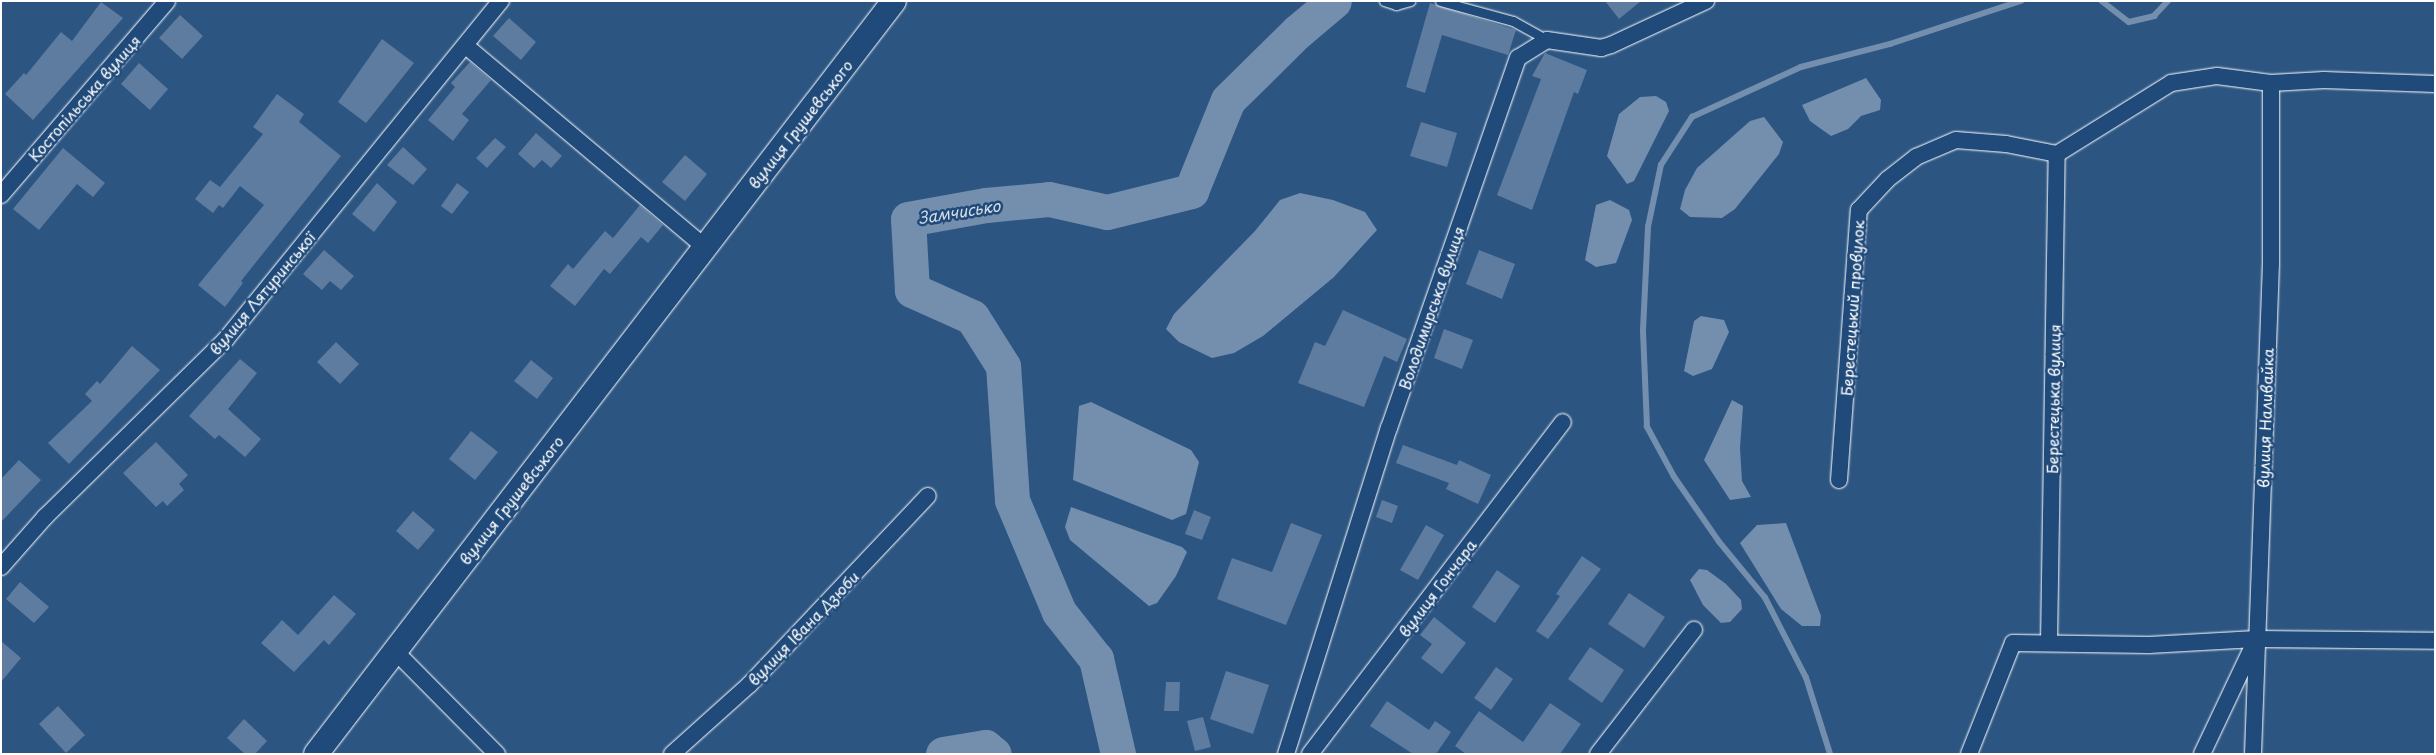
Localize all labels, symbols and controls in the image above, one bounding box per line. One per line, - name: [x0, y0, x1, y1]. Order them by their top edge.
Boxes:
- street label: Костопільська вулиця: [24, 31, 144, 165]
- street label: вулиця Грушевського: [744, 56, 856, 192]
- water label: Замчисько: [917, 195, 1001, 227]
- street label: Берестецький провулок: [1837, 220, 1867, 396]
- street label: Володимирська вулиця: [1394, 224, 1468, 392]
- street label: вулиця Лятуринської: [205, 228, 319, 358]
- street label: Берестецька вулиця: [2043, 324, 2063, 474]
- street label: вулиця Наливайка: [2254, 348, 2276, 488]
- street label: вулиця Грушевського: [455, 432, 567, 568]
- street label: вулиця Гончара: [1395, 536, 1479, 640]
- street label: вулиця Івана Дзюби: [744, 567, 862, 689]

